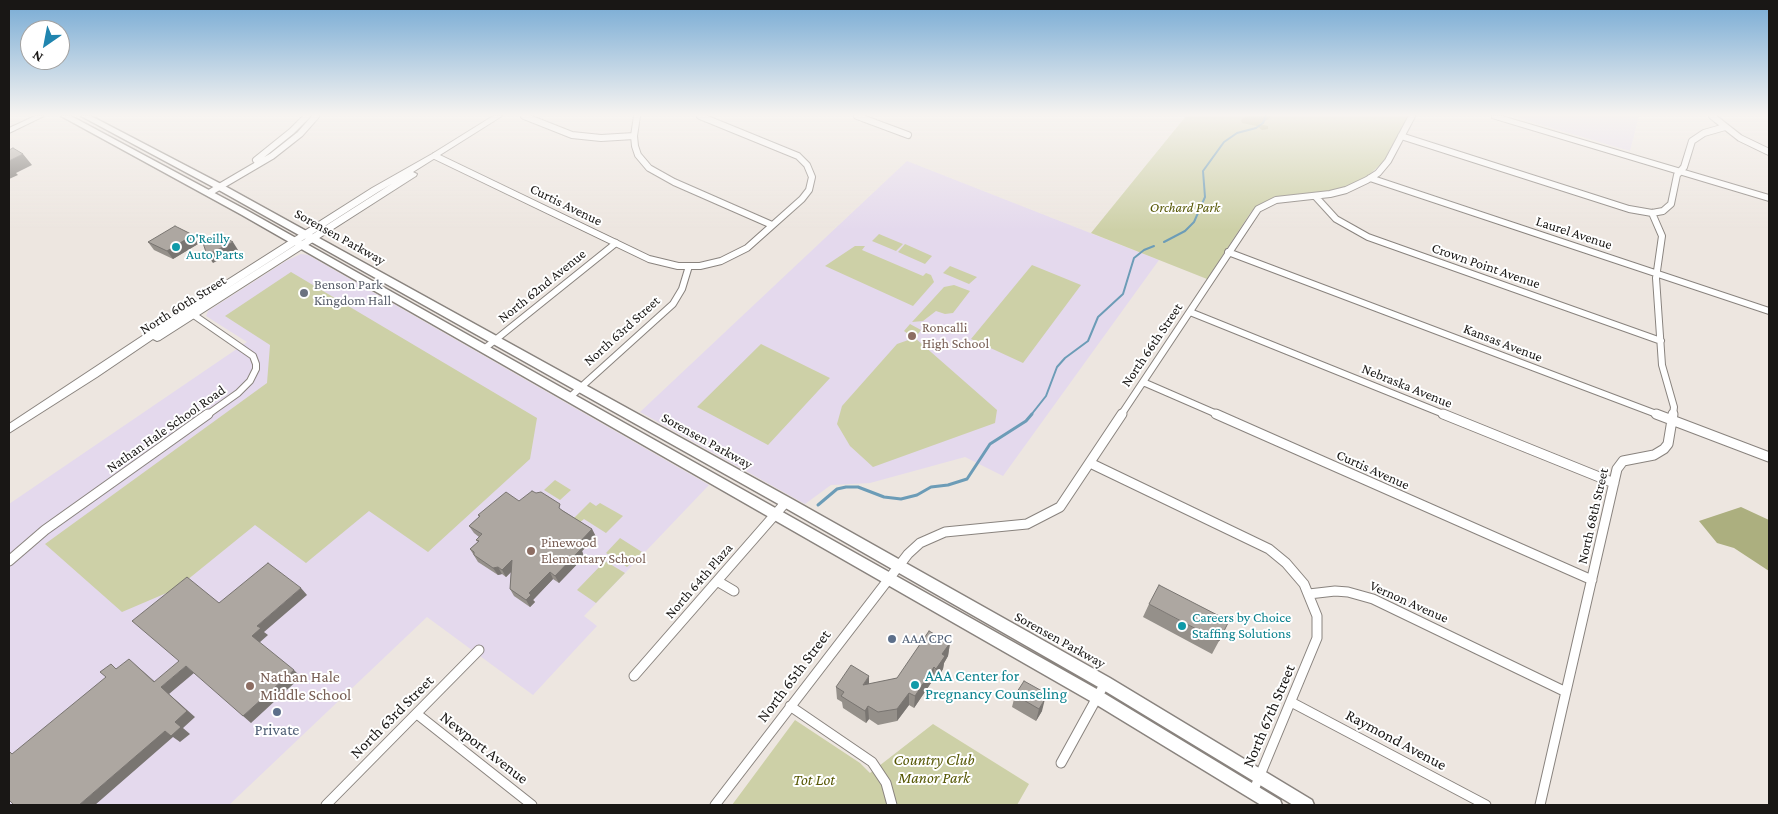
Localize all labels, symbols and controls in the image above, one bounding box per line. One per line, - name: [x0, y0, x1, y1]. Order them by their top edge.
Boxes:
- north arrow: [20, 20, 70, 70]
- text: N: [29, 47, 46, 66]
- street label: Curtis Avenue: [527, 180, 605, 230]
- park label: Orchard Park: [1150, 200, 1220, 216]
- street label: Sorensen Parkway: [292, 205, 388, 269]
- street label: Laurel Avenue: [1534, 213, 1614, 253]
- place label: O'Reilly Auto Parts: [186, 231, 244, 264]
- street label: Crown Point Avenue: [1430, 240, 1542, 292]
- marker: O'Reilly Auto Parts: [170, 241, 182, 253]
- street label: North 62nd Avenue: [495, 245, 589, 327]
- street label: North 60th Street: [137, 272, 229, 338]
- place label: Benson Park Kingdom Hall: [314, 277, 391, 310]
- marker: Benson Park Kingdom Hall: [298, 287, 310, 299]
- street label: North 63rd Street: [581, 292, 663, 370]
- street label: North 66th Street: [1118, 300, 1186, 390]
- place label: Roncalli High School: [922, 320, 989, 352]
- street label: Kansas Avenue: [1461, 320, 1545, 366]
- marker: Roncalli High School: [906, 330, 918, 342]
- street label: Nebraska Avenue: [1359, 360, 1455, 412]
- street label: Nathan Hale School Road: [103, 382, 229, 476]
- street label: Sorensen Parkway: [659, 409, 755, 473]
- street label: Curtis Avenue: [1334, 446, 1412, 494]
- street label: North 68th Street: [1574, 466, 1612, 566]
- place label: Pinewood Elementary School: [541, 535, 646, 568]
- street label: North 64th Plaza: [662, 540, 736, 622]
- marker: Pinewood Elementary School: [525, 545, 537, 557]
- street label: Vernon Avenue: [1367, 577, 1451, 627]
- street label: Sorensen Parkway: [1012, 608, 1108, 672]
- place label: Careers by Choice Staffing Solutions: [1192, 610, 1291, 642]
- marker: Careers by Choice Staffing Solutions: [1176, 620, 1188, 632]
- street label: North 65th Street: [753, 626, 835, 726]
- place label: AAA CPC: [902, 631, 952, 647]
- marker: AAA CPC: [886, 633, 898, 645]
- street label: North 67th Street: [1239, 662, 1299, 770]
- place label: AAA Center for Pregnancy Counseling: [925, 666, 1067, 704]
- place label: Nathan Hale Middle School: [260, 667, 351, 705]
- street label: North 63rd Street: [346, 671, 438, 763]
- marker: AAA Center for Pregnancy Counseling: [909, 679, 921, 691]
- marker: Nathan Hale Middle School: [244, 680, 256, 692]
- street label: Raymond Avenue: [1342, 705, 1450, 775]
- marker: Private: [271, 706, 283, 718]
- street label: Newport Avenue: [436, 708, 532, 788]
- place label: Private: [255, 720, 299, 740]
- park label: Country Club Manor Park: [893, 750, 975, 788]
- park label: Tot Lot: [793, 770, 835, 790]

